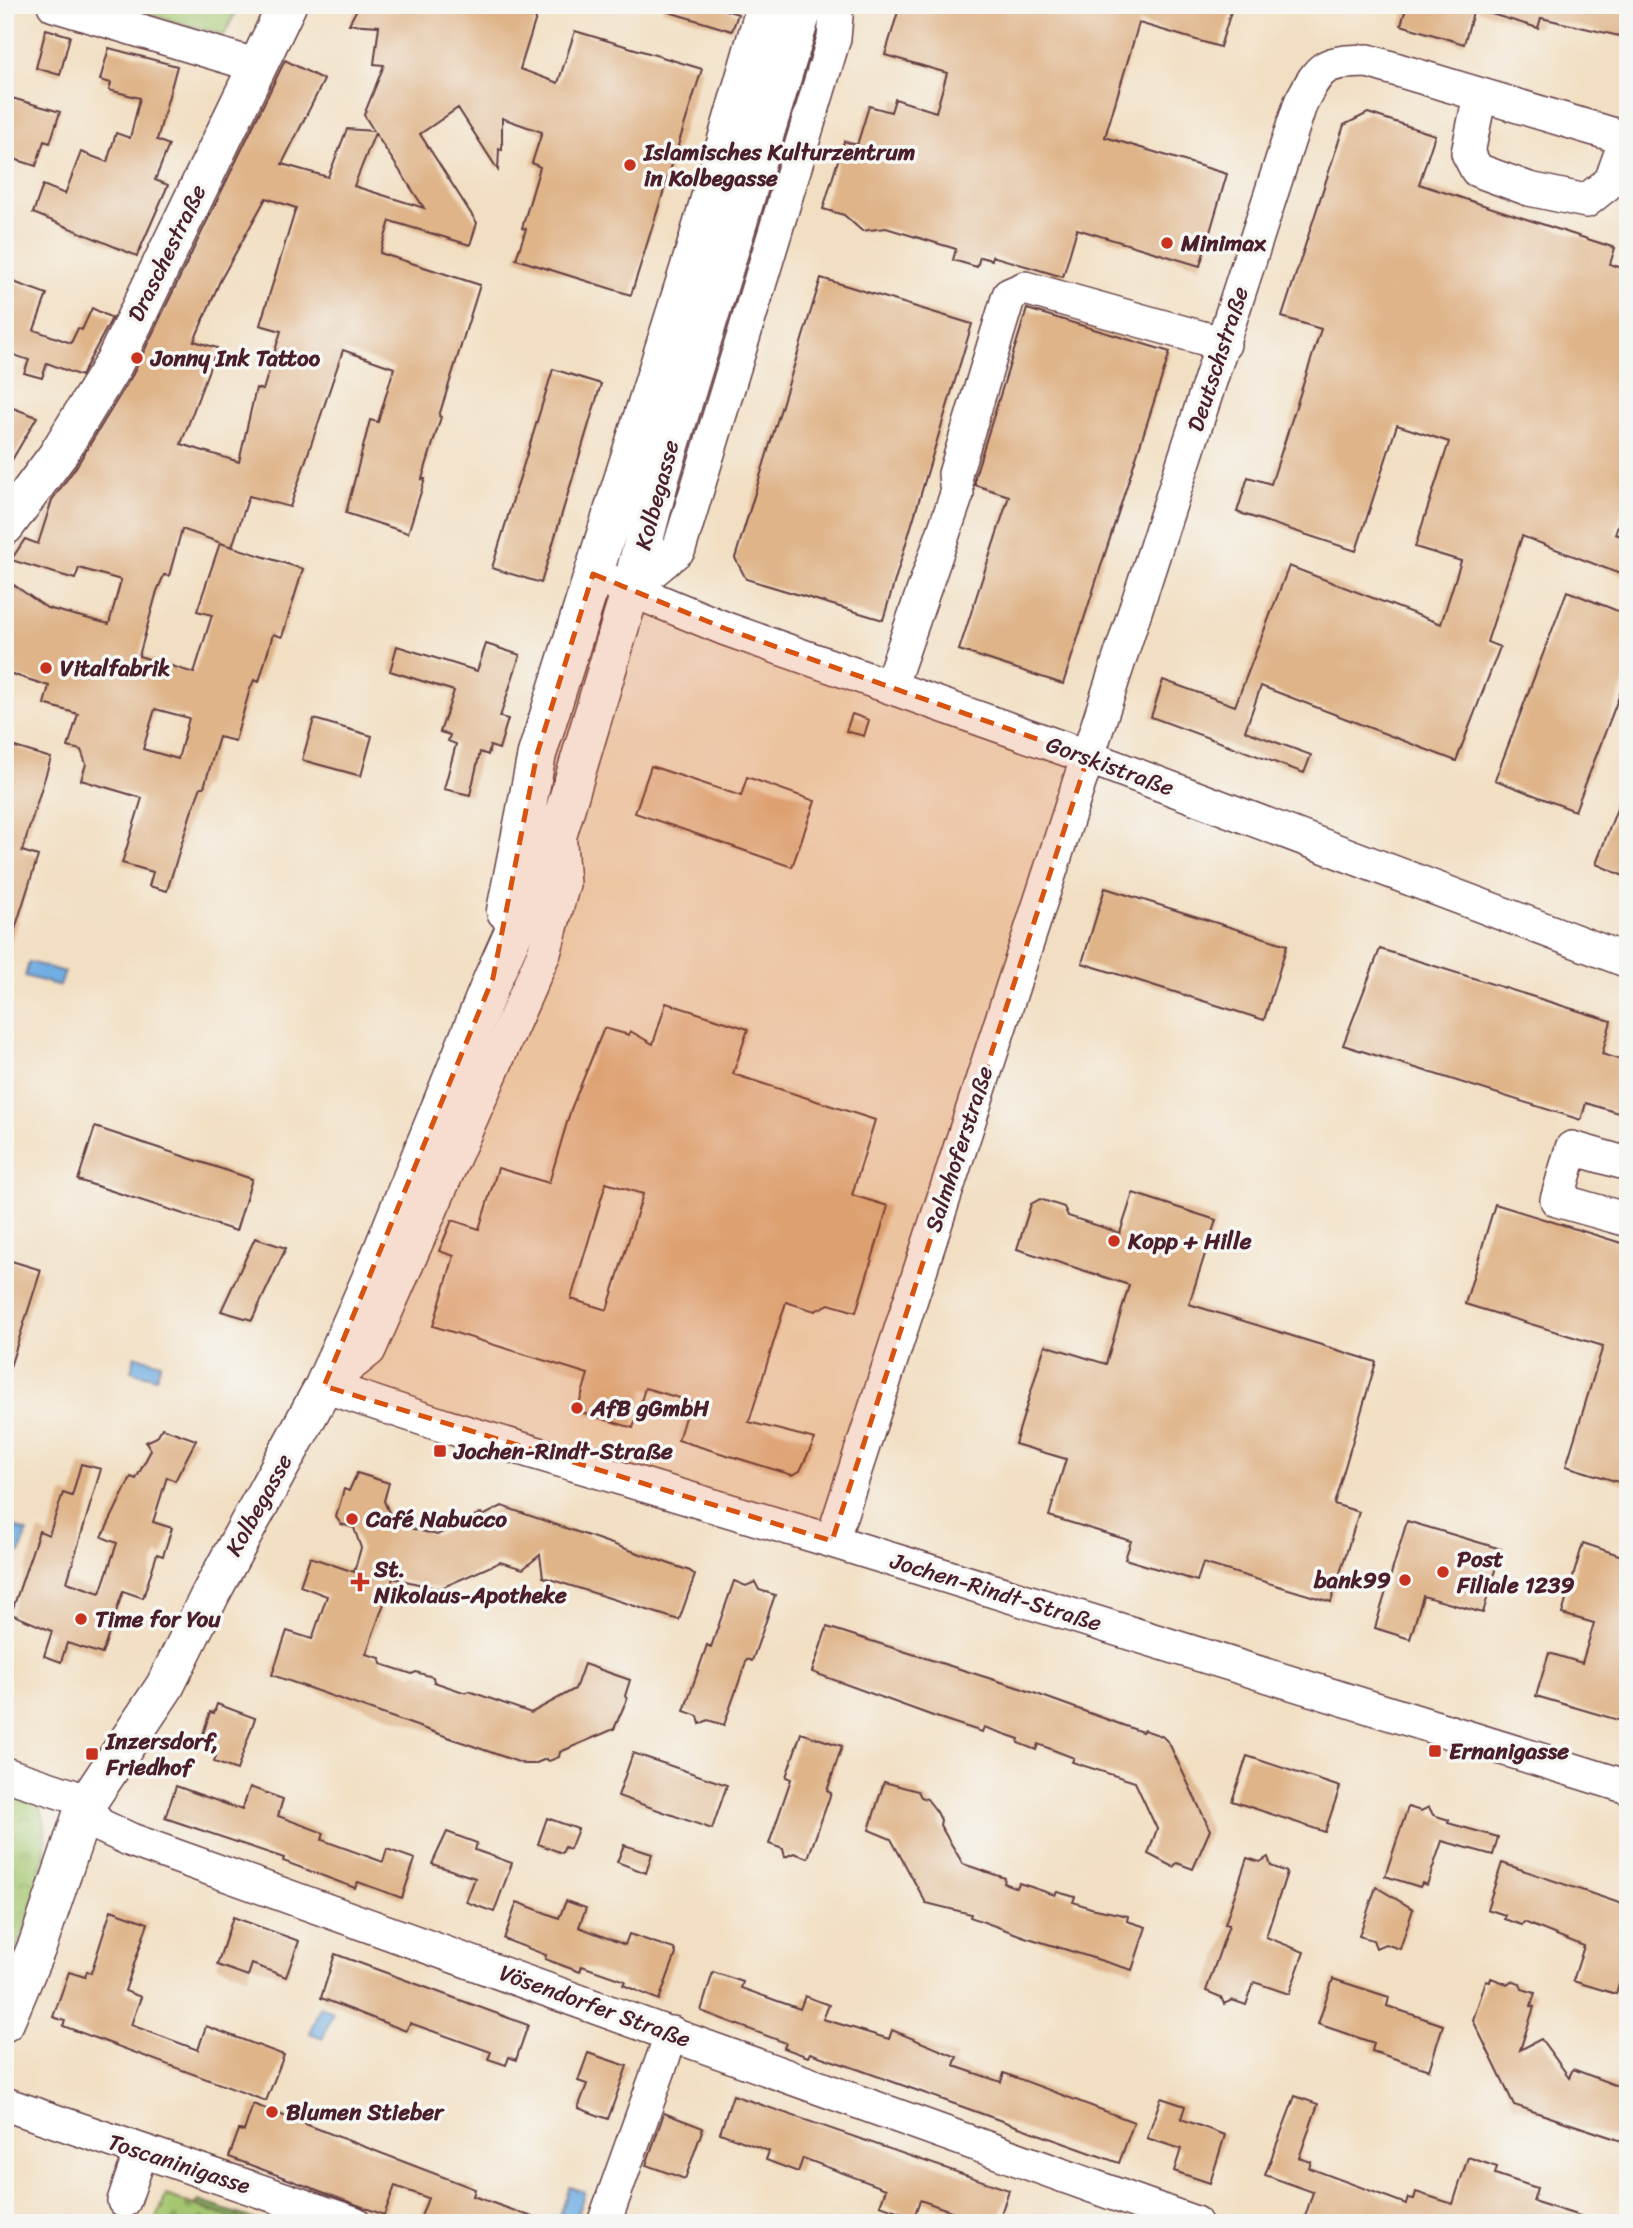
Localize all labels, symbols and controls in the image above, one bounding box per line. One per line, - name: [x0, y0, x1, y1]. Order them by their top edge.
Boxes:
- place label: Islamisches Kulturzentrum in Kolbegasse: [643, 132, 916, 199]
- marker: Islamisches Kulturzentrum in Kolbegasse: [622, 157, 638, 173]
- street label: Draschestraße: [116, 177, 218, 329]
- place label: Minimax: [1180, 223, 1267, 264]
- marker: Minimax: [1159, 235, 1175, 251]
- street label: Deutschstraße: [1175, 281, 1261, 437]
- place label: Jonny Ink Tattoo: [149, 338, 321, 379]
- marker: Jonny Ink Tattoo: [129, 350, 145, 366]
- street label: Kolbegasse: [623, 435, 691, 555]
- place label: Vitalfabrik: [60, 648, 170, 689]
- marker: Vitalfabrik: [38, 660, 54, 676]
- street label: Gorskistraße: [1040, 724, 1180, 808]
- street label: Salmhoferstraße: [913, 1060, 1005, 1238]
- place label: Kopp + Hille: [1127, 1221, 1252, 1262]
- marker: Kopp + Hille: [1106, 1233, 1122, 1249]
- place label: AfB gGmbH: [590, 1388, 710, 1429]
- marker: AfB gGmbH: [569, 1400, 585, 1416]
- place label: Jochen-Rindt-Straße: [452, 1431, 673, 1472]
- marker: Jochen-Rindt-Straße: [432, 1443, 448, 1459]
- street label: Kolbegasse: [214, 1446, 304, 1564]
- place label: Café Nabucco: [365, 1499, 507, 1540]
- marker: Café Nabucco: [344, 1511, 360, 1527]
- place label: Post Filiale 1239: [1456, 1539, 1575, 1606]
- street label: Jochen-Rindt-Straße: [884, 1540, 1107, 1644]
- place label: St. Nikolaus-Apotheke: [373, 1549, 567, 1616]
- place label: bank99: [1313, 1560, 1391, 1601]
- marker: Post Filiale 1239: [1435, 1564, 1451, 1580]
- marker: bank99: [1397, 1572, 1413, 1588]
- marker: St. Nikolaus-Apotheke: [352, 1574, 368, 1590]
- place label: Time for You: [95, 1599, 221, 1640]
- marker: Time for You: [73, 1611, 89, 1627]
- place label: Inzersdorf, Friedhof: [105, 1721, 219, 1788]
- place label: Ernanigasse: [1449, 1731, 1569, 1772]
- marker: Ernanigasse: [1427, 1743, 1443, 1759]
- marker: Inzersdorf, Friedhof: [84, 1746, 100, 1762]
- street label: Vösendorfer Straße: [494, 1952, 697, 2060]
- place label: Blumen Stieber: [286, 2092, 445, 2133]
- marker: Blumen Stieber: [264, 2104, 280, 2120]
- street label: Toscaninigasse: [102, 2122, 256, 2206]

